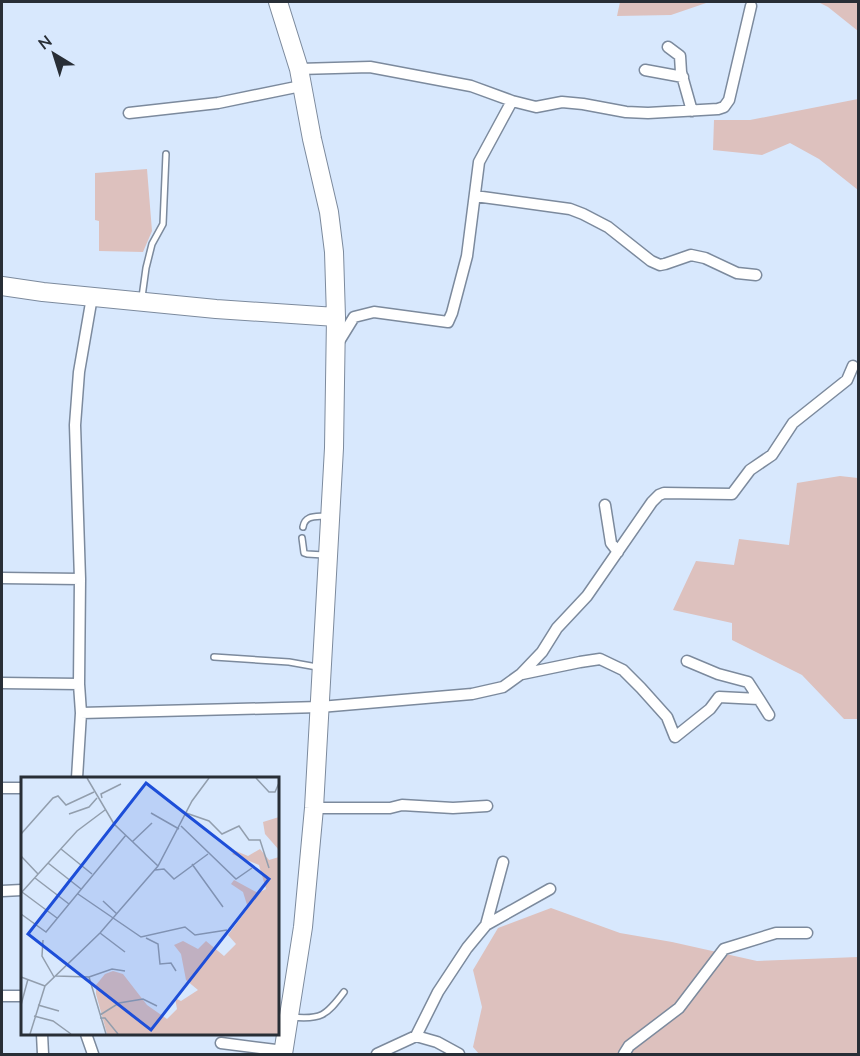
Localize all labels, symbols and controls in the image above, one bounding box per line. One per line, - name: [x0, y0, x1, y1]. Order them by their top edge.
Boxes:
- north arrow: [24, 24, 84, 84]
- text: N: [34, 31, 57, 55]
- inset map: [21, 777, 279, 1035]

